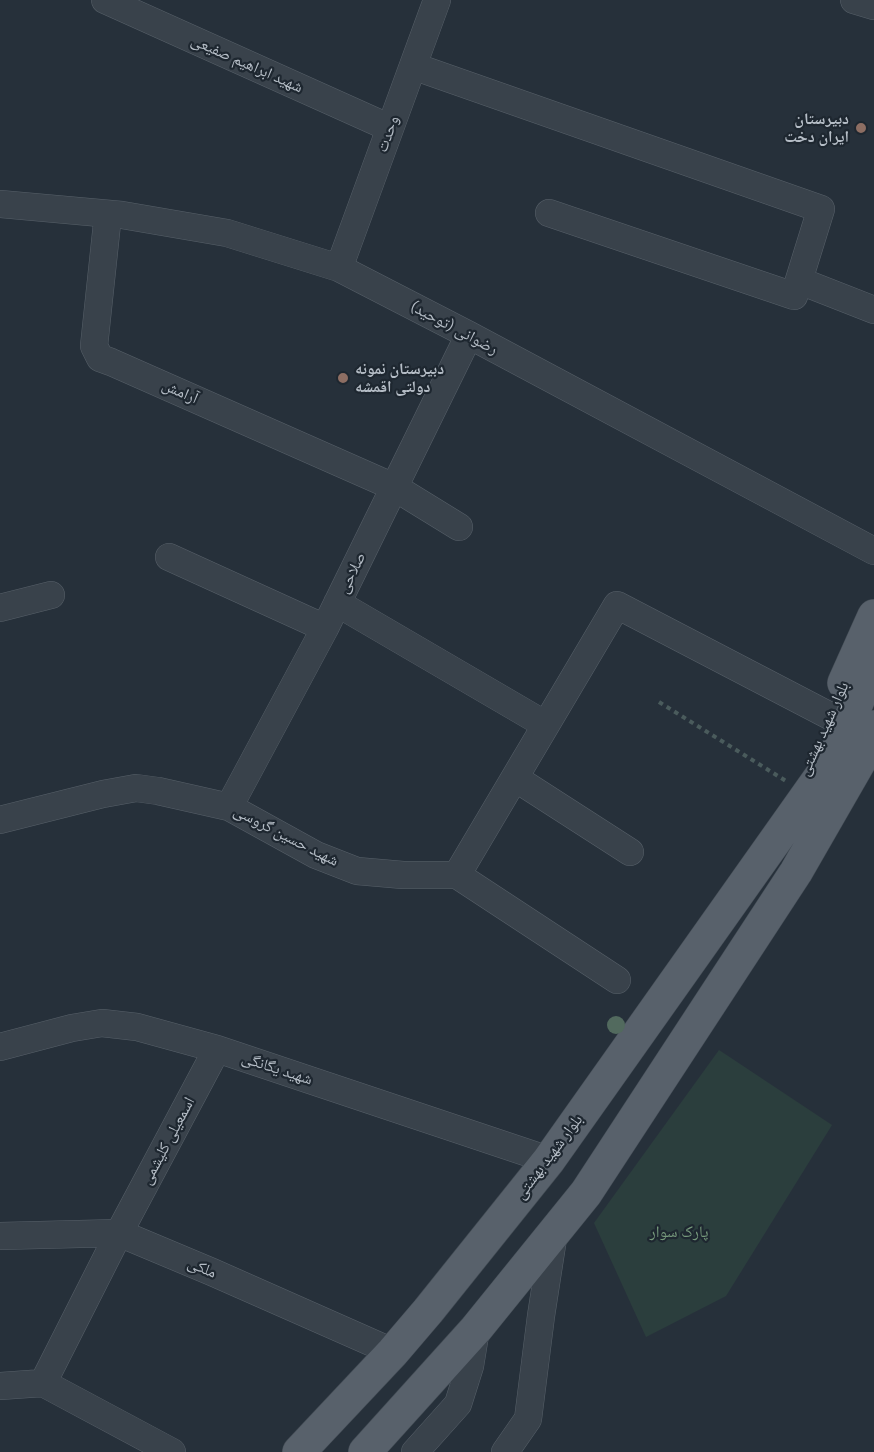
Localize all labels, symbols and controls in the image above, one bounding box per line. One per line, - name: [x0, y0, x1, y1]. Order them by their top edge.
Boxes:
- street label: شهید ابراهیم صفیعی: [188, 31, 306, 97]
- place label: دبیرستان ایران دخت: [784, 109, 849, 147]
- street label: وحدت: [373, 113, 403, 155]
- marker: دبیرستان ایران دخت: [854, 121, 868, 135]
- street label: رضوانی (توحید): [407, 297, 501, 359]
- place label: دبیرستان نمونه دولتی اقمشه: [355, 359, 444, 397]
- marker: دبیرستان نمونه دولتی اقمشه: [336, 371, 350, 385]
- street label: آرامش: [159, 376, 201, 408]
- street label: صلاحی: [334, 549, 370, 597]
- street label: بلوار شهید بهشتی: [795, 679, 853, 779]
- street label: شهید حسین گروسی: [230, 801, 342, 871]
- street label: شهید یگانگی: [239, 1049, 315, 1089]
- street label: اسمعیلی کلیشمی: [137, 1094, 199, 1188]
- street label: بلوار شهید بهشتی: [511, 1111, 587, 1203]
- park label: پارک سوار: [649, 1222, 709, 1242]
- street label: ملکی: [185, 1253, 219, 1283]

